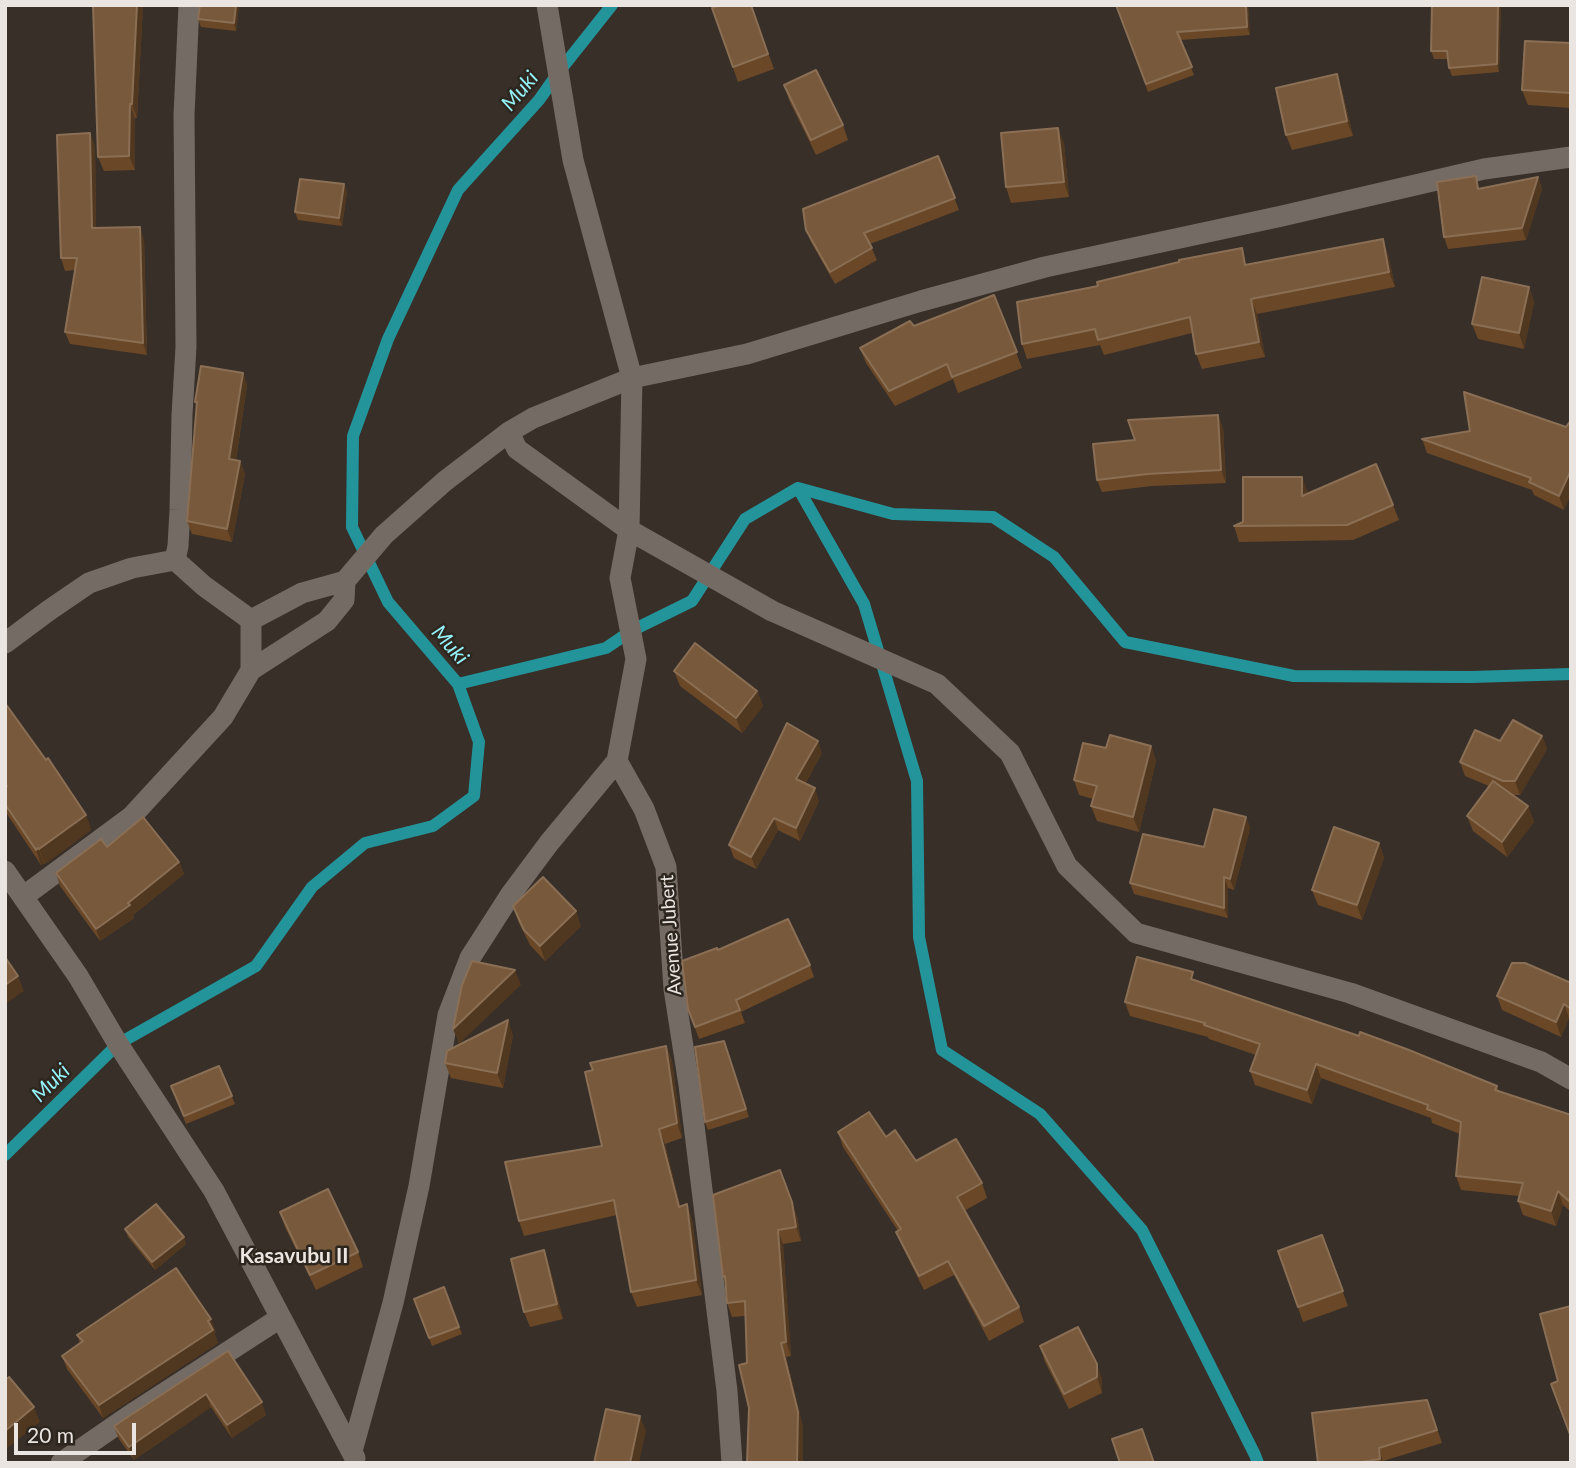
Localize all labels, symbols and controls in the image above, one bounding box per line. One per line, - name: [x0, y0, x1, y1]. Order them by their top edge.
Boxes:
- water label: Muki: [496, 66, 544, 116]
- water label: Muki: [426, 620, 474, 670]
- street label: Avenue Jubert: [655, 874, 687, 996]
- water label: Muki: [27, 1059, 75, 1107]
- district label: Kasavubu II: [240, 1243, 348, 1269]
- scale bar: [18, 1408, 140, 1452]
- text: 20 m: [27, 1422, 74, 1447]

